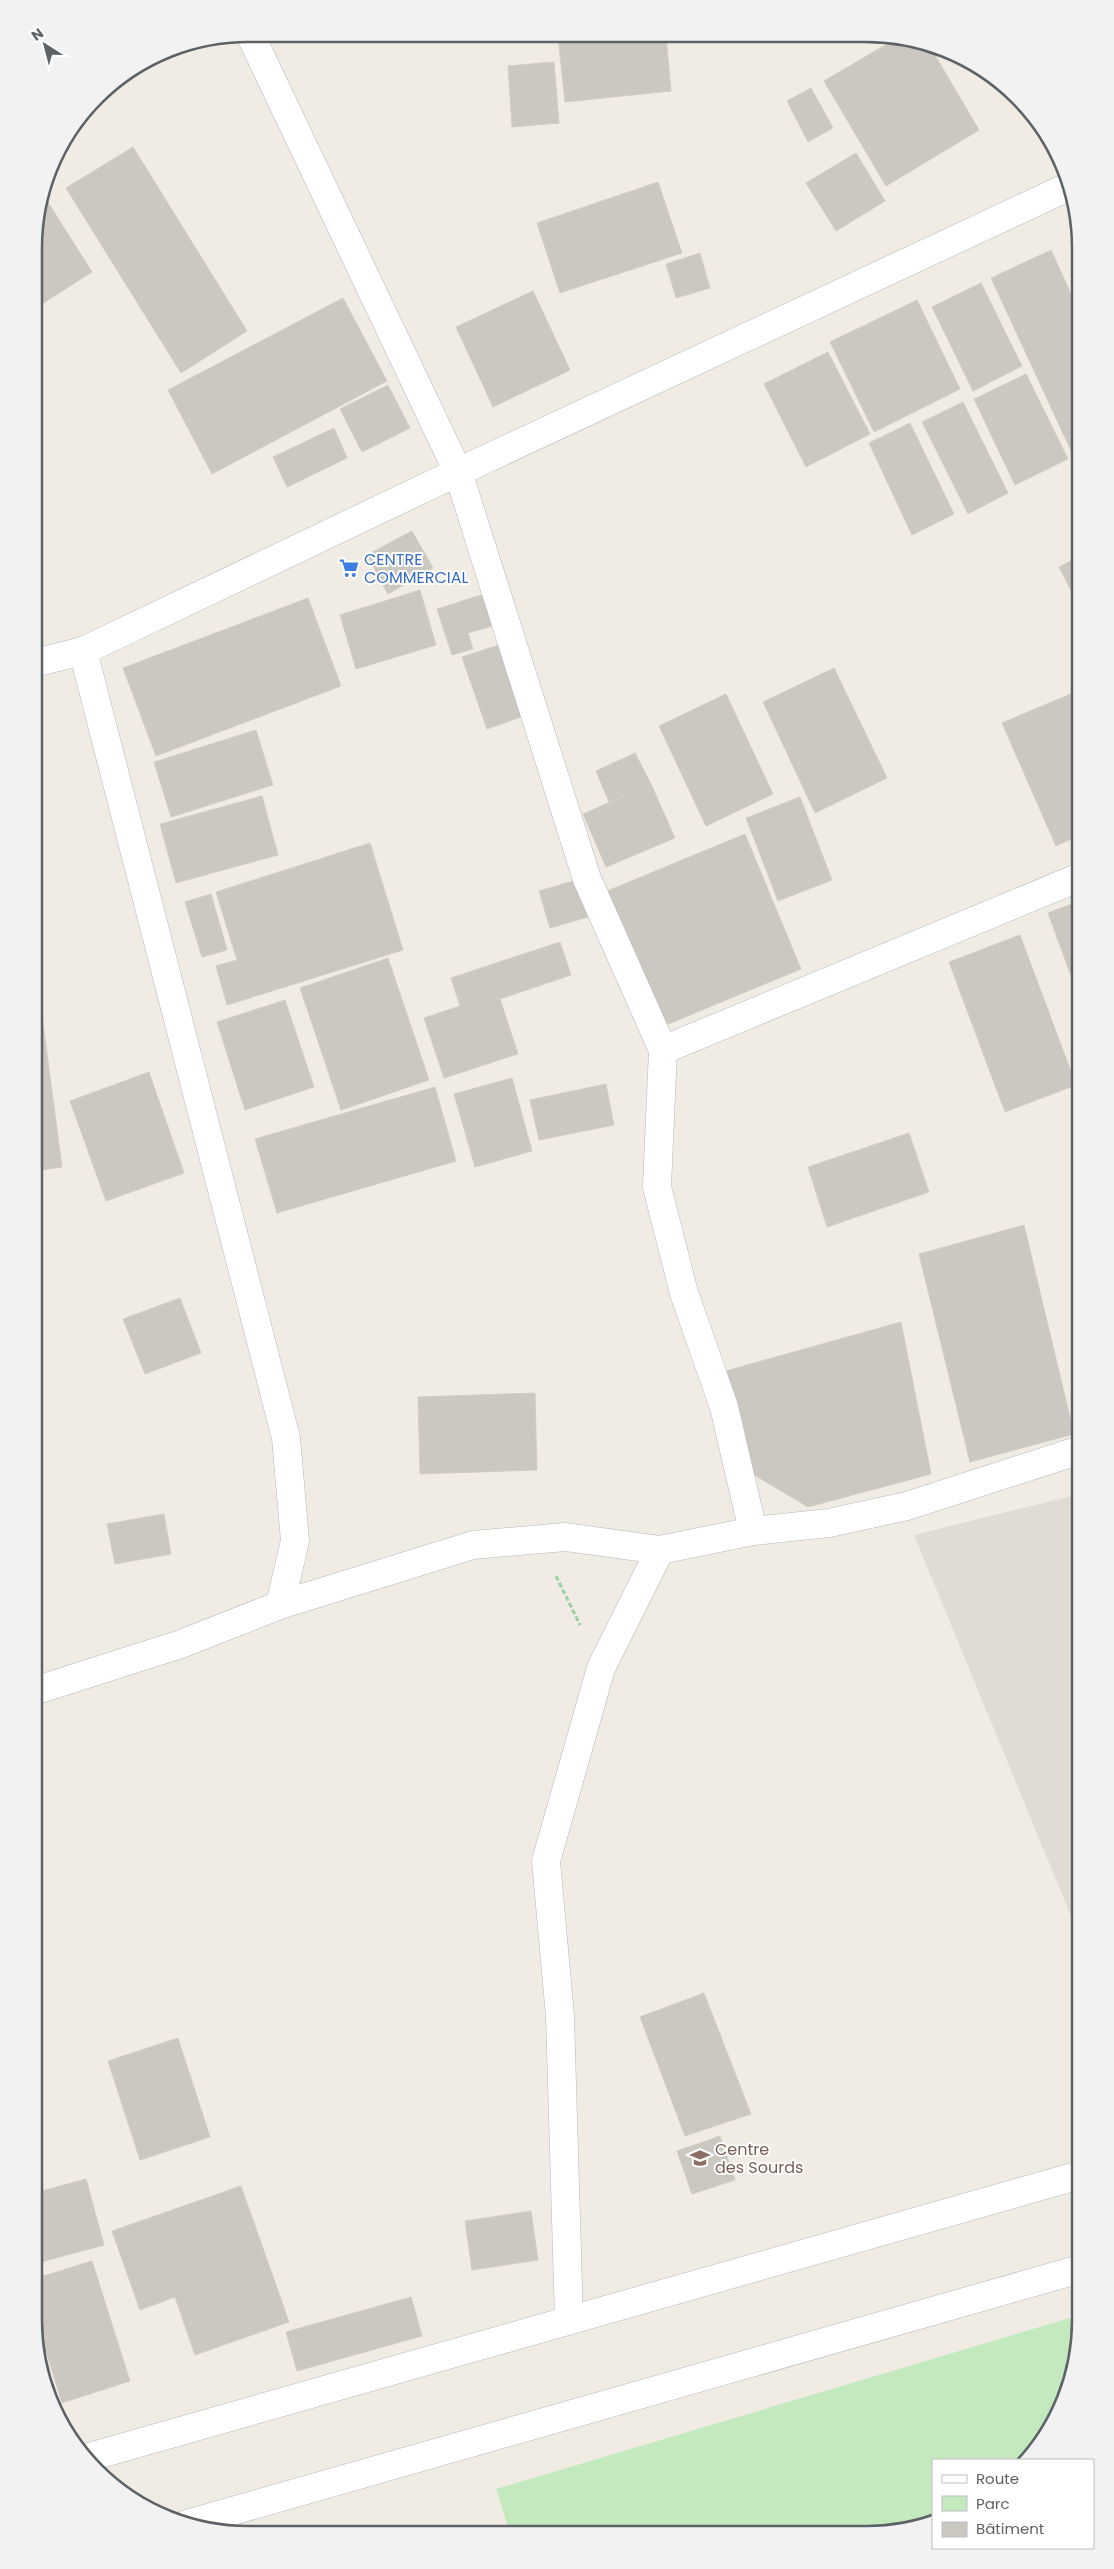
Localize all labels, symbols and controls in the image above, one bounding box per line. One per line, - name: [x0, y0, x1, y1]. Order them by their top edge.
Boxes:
- north arrow: [20, 20, 70, 70]
- text: N: [27, 23, 47, 46]
- place label: CENTRE COMMERCIAL: [364, 548, 468, 589]
- supermarket icon: CENTRE COMMERCIAL: [338, 557, 360, 579]
- place label: Centre des Sourds: [715, 2138, 803, 2179]
- school or university icon: Centre des Sourds: [689, 2147, 711, 2169]
- legend: [932, 2459, 1094, 2549]
- text: Route: [976, 2468, 1019, 2489]
- text: Parc: [976, 2493, 1010, 2514]
- text: Bâtiment: [976, 2518, 1044, 2539]

